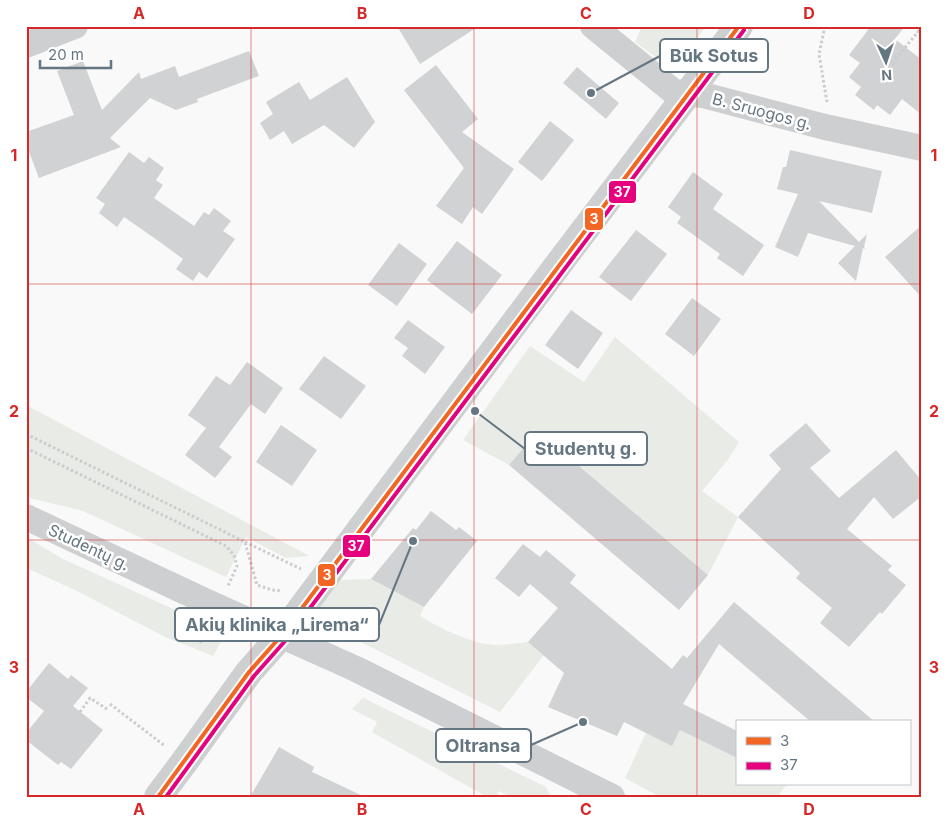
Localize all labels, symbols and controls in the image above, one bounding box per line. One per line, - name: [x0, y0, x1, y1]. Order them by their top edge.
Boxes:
- text: A: [133, 3, 145, 23]
- text: B: [357, 3, 367, 23]
- text: C: [580, 3, 592, 23]
- text: D: [803, 3, 815, 23]
- scale bar: [40, 38, 111, 70]
- north arrow: [860, 38, 910, 88]
- callout: Būk Sotus: [660, 39, 768, 72]
- text: 20 m: [48, 45, 84, 64]
- text: Būk Sotus: [670, 45, 758, 66]
- text: N: [881, 67, 892, 84]
- street label: B. Sruogos g.: [710, 88, 814, 134]
- text: 1: [11, 145, 17, 165]
- text: 1: [931, 145, 937, 165]
- line badge: 37: [608, 180, 637, 204]
- text: 37: [613, 183, 631, 200]
- line badge: 3: [584, 207, 604, 231]
- text: 3: [589, 210, 599, 227]
- text: 2: [9, 401, 19, 421]
- text: 2: [929, 401, 939, 421]
- callout: Studentų g.: [525, 432, 647, 465]
- text: Studentų g.: [535, 438, 637, 459]
- street label: Studentų g.: [45, 520, 133, 574]
- line badge: 37: [342, 534, 371, 558]
- text: 37: [347, 537, 365, 554]
- line badge: 3: [317, 563, 336, 587]
- text: 3: [322, 566, 332, 583]
- callout: Akių klinika „Lirema“: [175, 608, 379, 641]
- text: Akių klinika „Lirema“: [185, 614, 369, 635]
- text: 3: [9, 657, 19, 677]
- text: 3: [929, 657, 939, 677]
- legend: [736, 720, 910, 786]
- callout: Oltransa: [436, 729, 531, 762]
- text: 3: [780, 731, 789, 750]
- text: Oltransa: [446, 735, 520, 756]
- text: 37: [780, 755, 798, 774]
- text: A: [133, 799, 145, 819]
- text: B: [357, 799, 367, 819]
- text: C: [580, 799, 592, 819]
- text: D: [803, 799, 815, 819]

